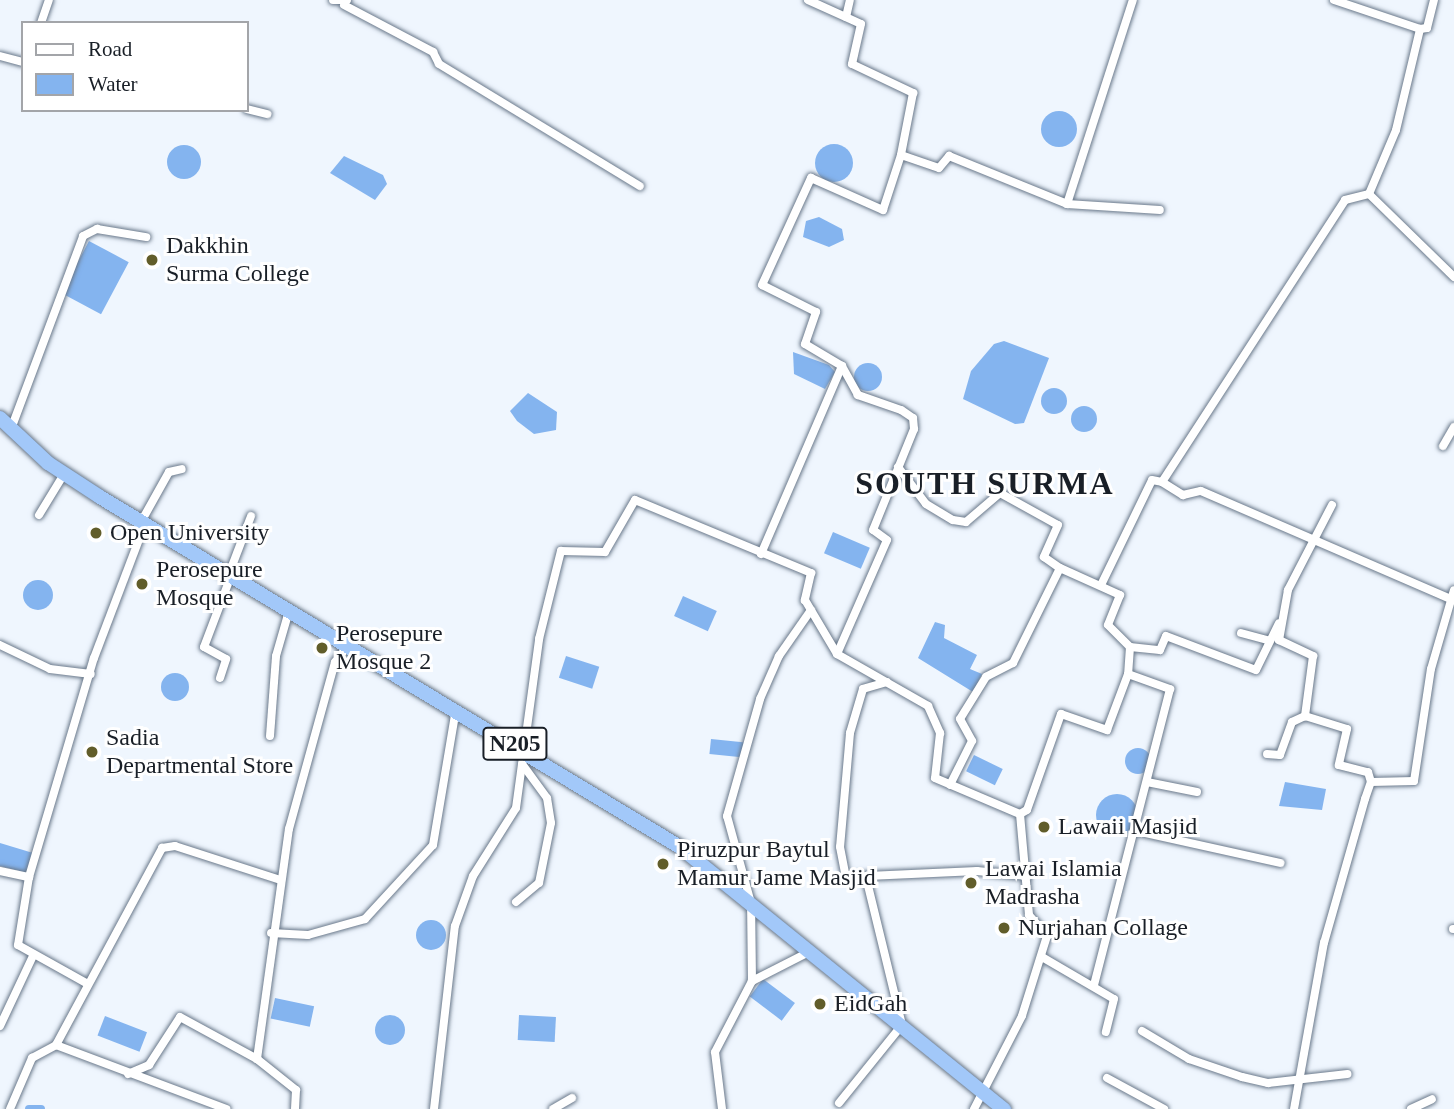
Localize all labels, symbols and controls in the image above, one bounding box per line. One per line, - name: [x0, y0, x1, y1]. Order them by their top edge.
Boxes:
- legend: [21, 21, 248, 112]
- text: Road: [88, 37, 132, 61]
- text: Water: [88, 72, 138, 96]
- place label: Dakkhin Surma College: [166, 232, 309, 288]
- marker: Dakkhin Surma College: [144, 252, 160, 268]
- district label: SOUTH SURMA: [857, 464, 1113, 502]
- place label: Open University: [110, 519, 269, 547]
- marker: Open University: [88, 525, 104, 541]
- place label: Perosepure Mosque: [156, 556, 263, 612]
- marker: Perosepure Mosque: [134, 576, 150, 592]
- place label: Perosepure Mosque 2: [336, 620, 443, 676]
- marker: Perosepure Mosque 2: [314, 640, 330, 656]
- place label: Sadia Departmental Store: [106, 724, 293, 780]
- road number: N205: [482, 724, 548, 764]
- marker: Sadia Departmental Store: [84, 744, 100, 760]
- place label: Lawaii Masjid: [1058, 813, 1197, 841]
- marker: Lawaii Masjid: [1036, 819, 1052, 835]
- place label: Piruzpur Baytul Mamur Jame Masjid: [677, 836, 876, 892]
- place label: Lawai Islamia Madrasha: [985, 855, 1122, 911]
- marker: Piruzpur Baytul Mamur Jame Masjid: [655, 856, 671, 872]
- marker: Lawai Islamia Madrasha: [963, 875, 979, 891]
- place label: Nurjahan Collage: [1018, 914, 1188, 942]
- marker: Nurjahan Collage: [996, 920, 1012, 936]
- place label: EidGah: [834, 990, 907, 1018]
- marker: EidGah: [812, 996, 828, 1012]

